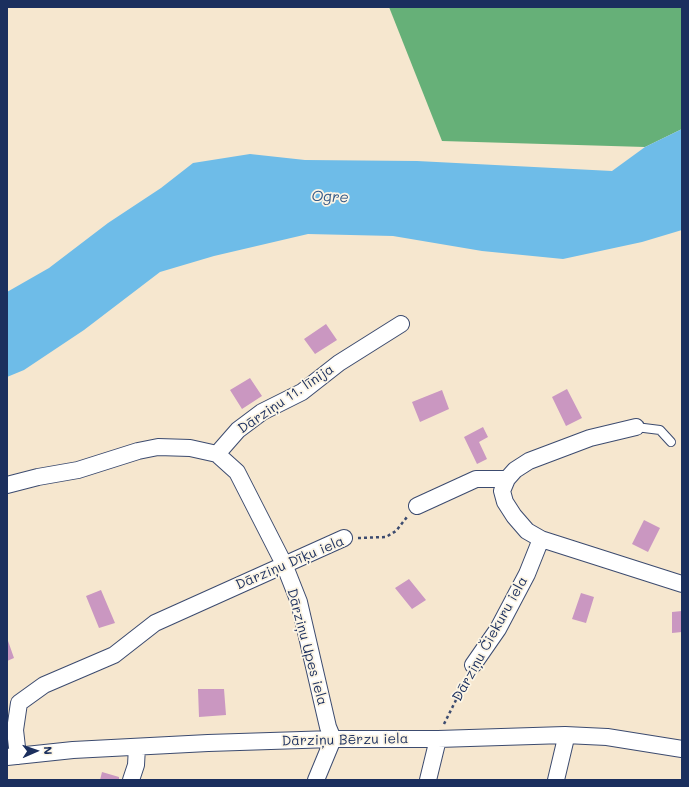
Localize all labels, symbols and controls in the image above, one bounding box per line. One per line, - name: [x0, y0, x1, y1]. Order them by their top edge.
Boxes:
- water label: Ogre: [311, 187, 349, 207]
- street label: Dārziņu 11. līnija: [235, 361, 337, 437]
- street label: Dārziņu Dīķu iela: [233, 533, 347, 593]
- street label: Dārziņu Čiekuru iela: [449, 574, 531, 704]
- street label: Dārziņu Upes iela: [283, 587, 331, 707]
- street label: Dārziņu Bērzu iela: [281, 730, 409, 750]
- north arrow: [16, 731, 56, 771]
- text: N: [41, 746, 56, 755]

